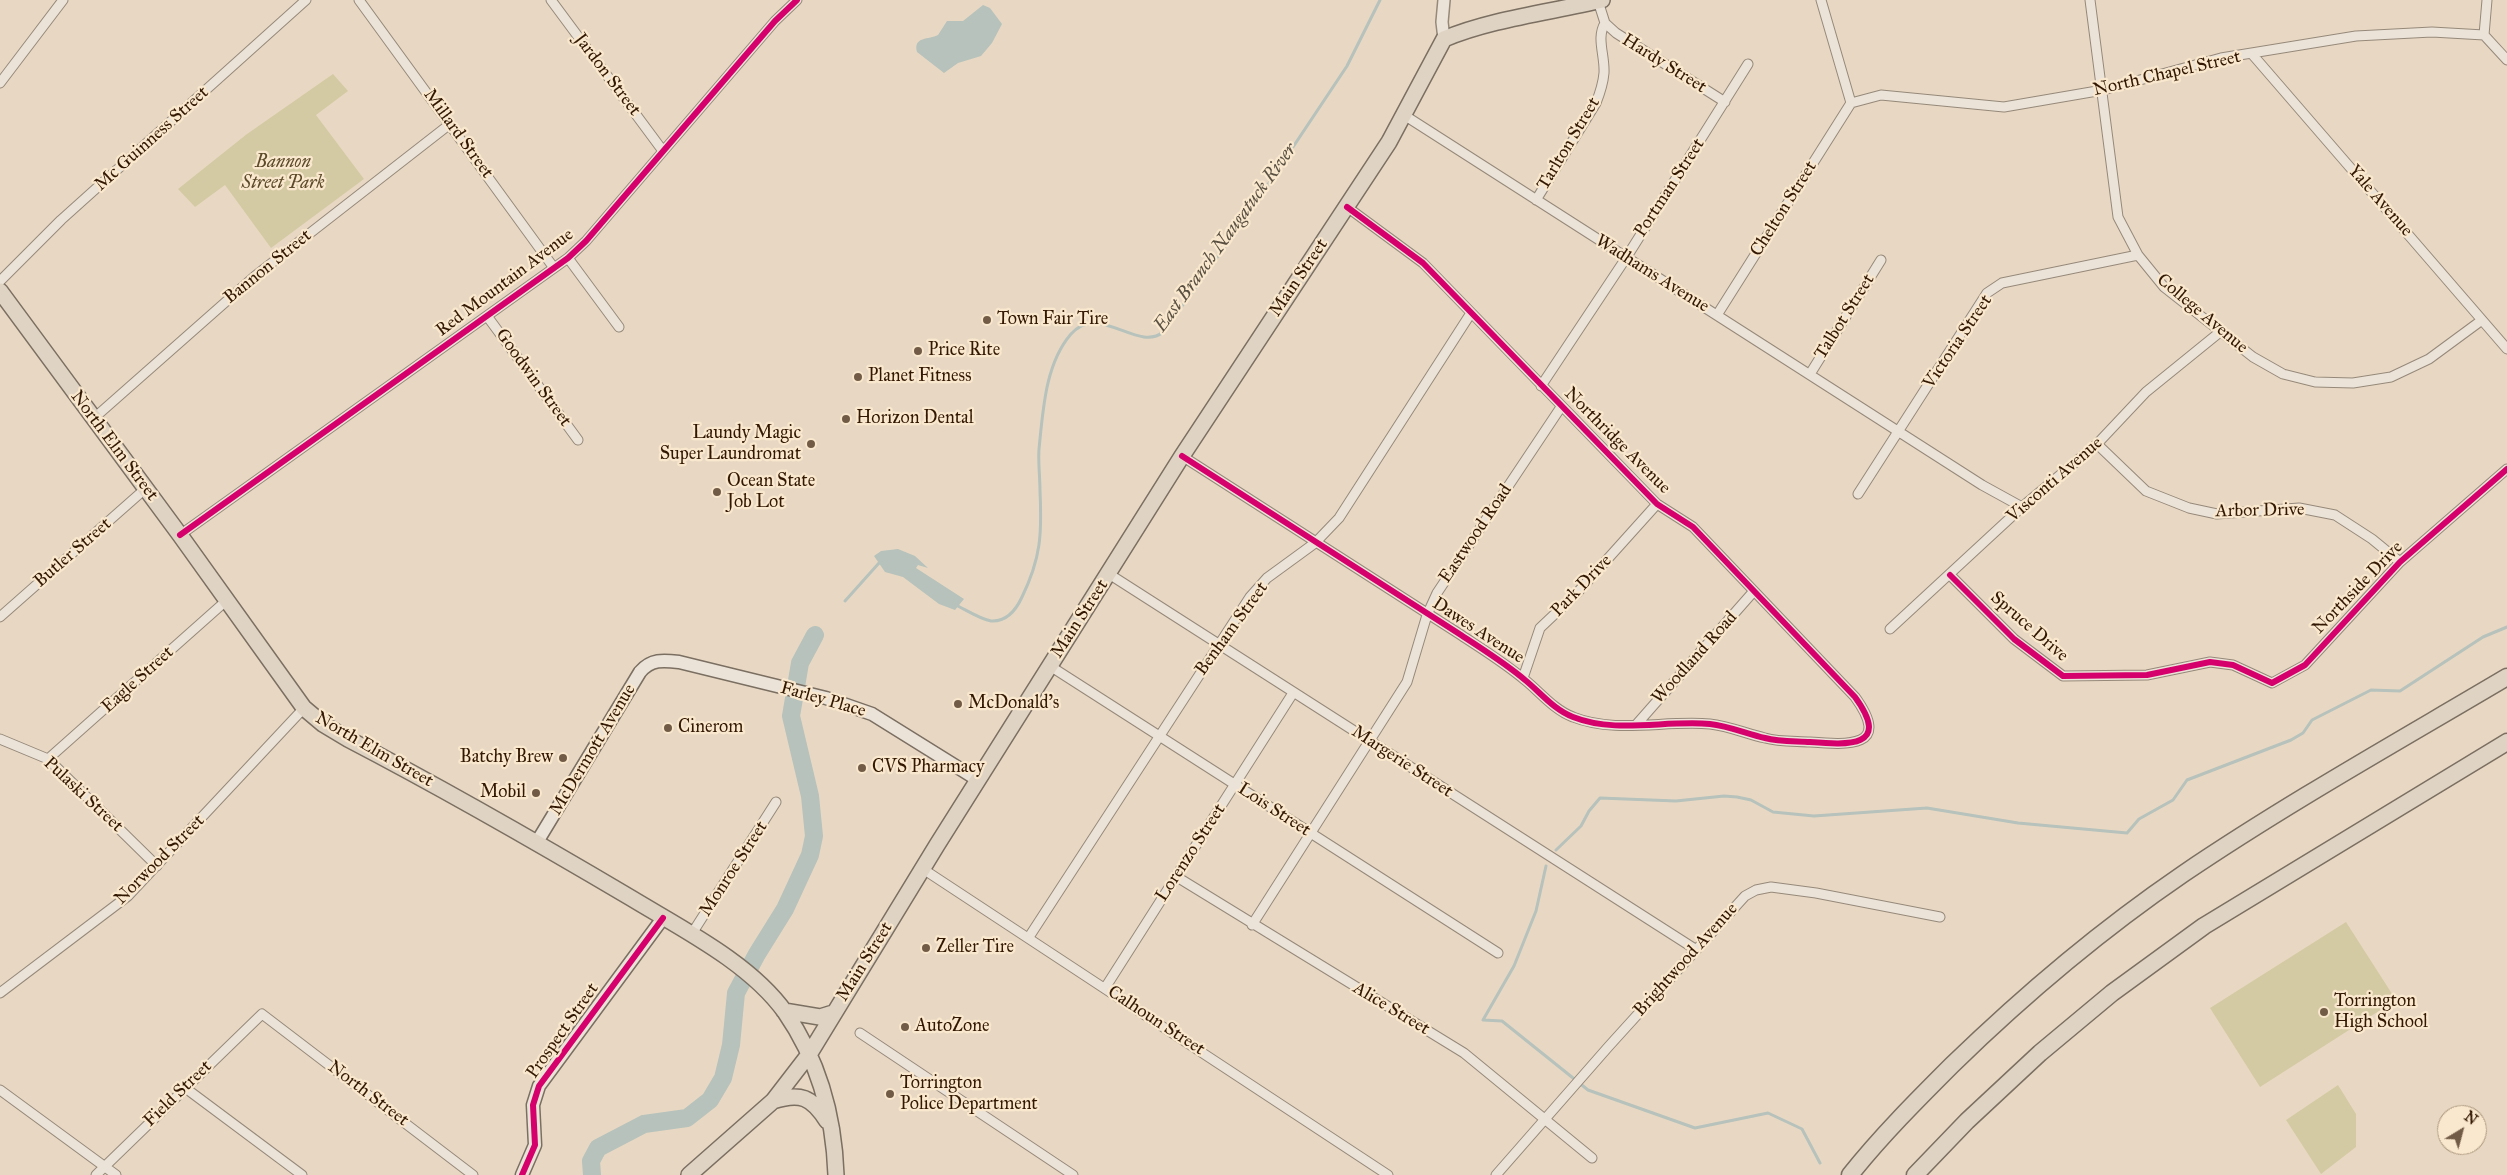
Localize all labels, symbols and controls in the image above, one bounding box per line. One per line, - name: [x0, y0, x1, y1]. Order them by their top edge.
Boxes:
- street label: Jardon Street: [569, 29, 645, 121]
- street label: Hardy Street: [1618, 29, 1710, 99]
- street label: North Chapel Street: [2091, 46, 2243, 102]
- street label: Mc Guinness Street: [90, 82, 214, 196]
- street label: Millard Street: [418, 85, 498, 183]
- street label: Tarlton Street: [1533, 94, 1605, 194]
- street label: Portman Street: [1630, 135, 1710, 241]
- water label: East Branch Naugatuck River: [1150, 139, 1302, 337]
- park label: Bannon Street Park: [241, 152, 325, 194]
- street label: Chelton Street: [1746, 157, 1822, 261]
- street label: Yale Avenue: [2343, 161, 2417, 241]
- street label: Red Mountain Avenue: [432, 224, 578, 342]
- street label: Bannon Street: [220, 225, 316, 309]
- street label: Wadhams Avenue: [1591, 230, 1713, 318]
- street label: Main Street: [1265, 235, 1333, 321]
- street label: Talbot Street: [1810, 270, 1880, 364]
- street label: College Avenue: [2152, 270, 2252, 358]
- street label: Victoria Street: [1919, 291, 1997, 393]
- place label: Town Fair Tire: [997, 309, 1108, 331]
- marker: Town Fair Tire: [981, 314, 993, 326]
- street label: Goodwin Street: [490, 325, 576, 431]
- place label: Price Rite: [928, 340, 1000, 362]
- marker: Price Rite: [912, 345, 924, 357]
- place label: Planet Fitness: [868, 366, 972, 388]
- marker: Planet Fitness: [852, 371, 864, 383]
- street label: Northridge Avenue: [1559, 383, 1675, 499]
- street label: North Elm Street: [65, 387, 163, 505]
- place label: Horizon Dental: [856, 408, 974, 430]
- marker: Horizon Dental: [840, 413, 852, 425]
- place label: Laundy Magic Super Laundromat: [660, 423, 801, 466]
- street label: Visconti Avenue: [2003, 433, 2107, 527]
- marker: Laundy Magic Super Laundromat: [805, 438, 817, 450]
- place label: Ocean State Job Lot: [727, 471, 815, 514]
- street label: Eastwood Road: [1435, 480, 1517, 588]
- marker: Ocean State Job Lot: [711, 486, 723, 498]
- street label: Arbor Drive: [2215, 499, 2305, 523]
- street label: Butler Street: [30, 514, 116, 592]
- street label: Northside Drive: [2308, 537, 2408, 639]
- street label: Park Drive: [1547, 550, 1617, 622]
- street label: Main Street: [1047, 576, 1113, 662]
- street label: Benham Street: [1191, 578, 1273, 680]
- street label: Spruce Drive: [1986, 587, 2072, 667]
- street label: Dawes Avenue: [1428, 593, 1528, 669]
- street label: Woodland Road: [1648, 607, 1742, 709]
- street label: Eagle Street: [97, 642, 179, 718]
- street label: Farley Place: [778, 677, 868, 723]
- street label: McDermott Avenue: [545, 680, 641, 820]
- place label: McDonald's: [968, 693, 1059, 715]
- marker: McDonald's: [952, 698, 964, 710]
- street label: North Elm Street: [311, 708, 437, 792]
- place label: Cinerom: [678, 717, 743, 739]
- street label: Margerie Street: [1347, 721, 1457, 803]
- marker: Cinerom: [662, 722, 674, 734]
- place label: Batchy Brew: [460, 747, 553, 769]
- marker: Batchy Brew: [557, 752, 569, 764]
- street label: Pulaski Street: [39, 753, 127, 837]
- place label: CVS Pharmacy: [872, 757, 984, 779]
- marker: CVS Pharmacy: [856, 762, 868, 774]
- street label: Lois Street: [1233, 778, 1315, 842]
- place label: Mobil: [480, 782, 526, 804]
- marker: Mobil: [530, 787, 542, 799]
- street label: Lorenzo Street: [1151, 800, 1231, 906]
- street label: Norwood Street: [110, 810, 210, 910]
- street label: Monroe Street: [695, 817, 773, 921]
- street label: Brightwood Avenue: [1629, 899, 1743, 1021]
- street label: Main Street: [832, 918, 898, 1006]
- place label: Zeller Tire: [936, 937, 1014, 959]
- marker: Zeller Tire: [920, 942, 932, 954]
- street label: Alice Street: [1349, 978, 1433, 1040]
- street label: Prospect Street: [522, 979, 604, 1083]
- street label: Calhoun Street: [1103, 981, 1209, 1061]
- place label: Torrington High School: [2334, 991, 2428, 1034]
- marker: Torrington High School: [2318, 1006, 2330, 1018]
- place label: AutoZone: [915, 1016, 989, 1038]
- marker: AutoZone: [899, 1021, 911, 1033]
- street label: Field Street: [139, 1056, 217, 1132]
- street label: North Street: [323, 1057, 413, 1131]
- place label: Torrington Police Department: [900, 1073, 1038, 1116]
- marker: Torrington Police Department: [884, 1088, 896, 1100]
- north arrow: [2437, 1105, 2487, 1155]
- text: N: [2461, 1108, 2481, 1129]

